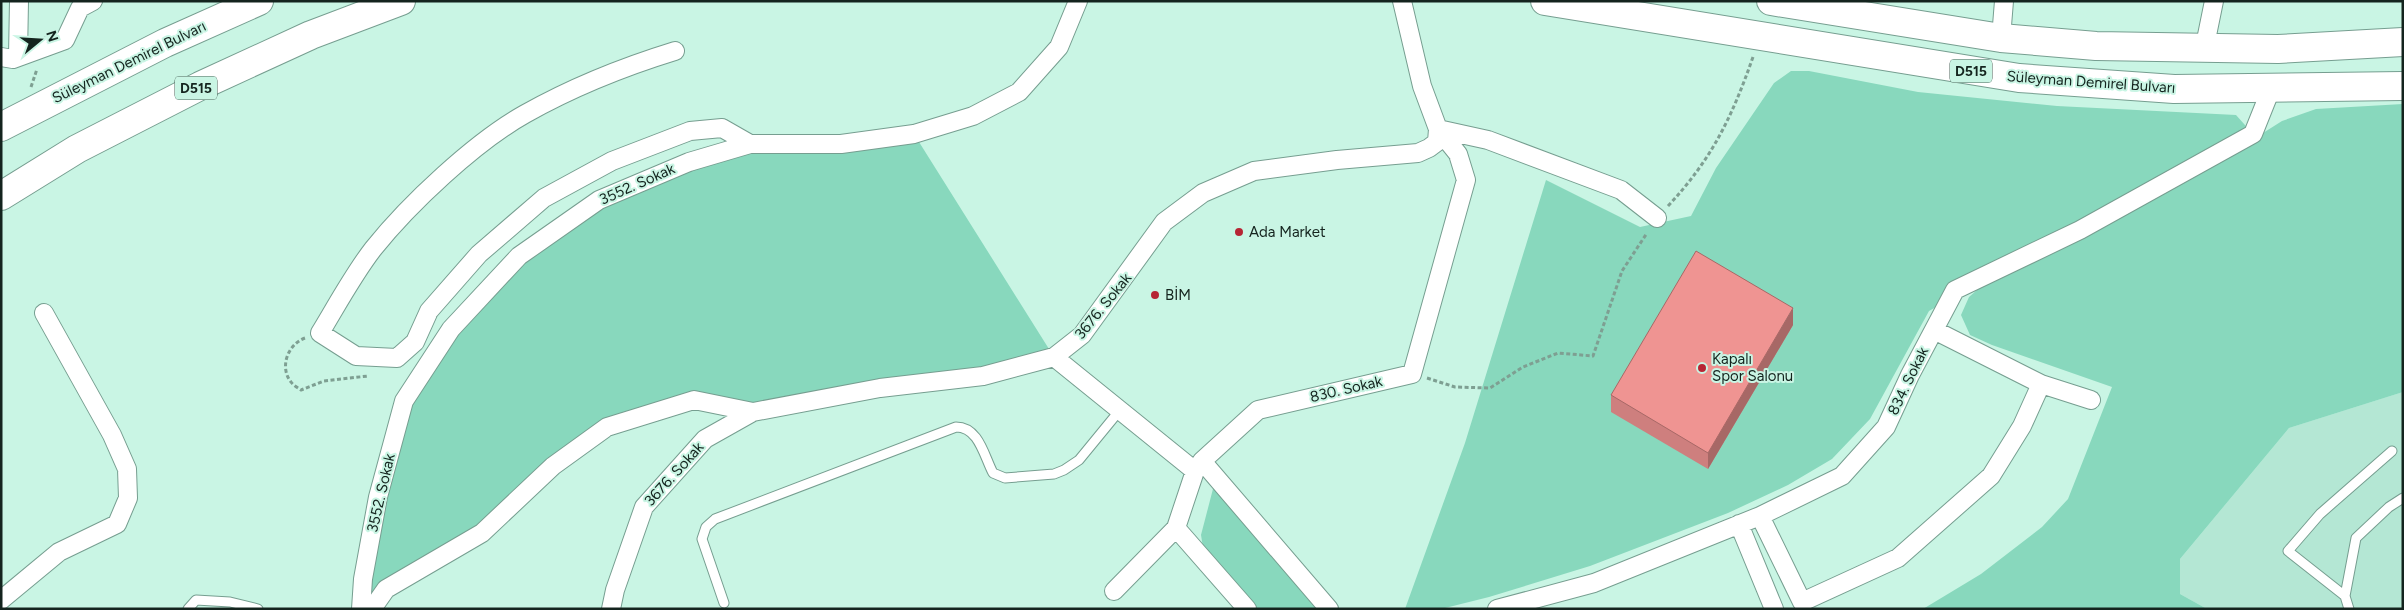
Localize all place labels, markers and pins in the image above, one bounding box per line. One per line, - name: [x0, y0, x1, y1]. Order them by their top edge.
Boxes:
- place label: Ada Market: [1249, 223, 1326, 241]
- marker: Ada Market: [1233, 226, 1245, 238]
- place label: BİM: [1165, 286, 1191, 304]
- marker: BİM: [1149, 289, 1161, 301]
- place label: Kapalı Spor Salonu: [1712, 350, 1793, 385]
- marker: Kapalı Spor Salonu: [1696, 362, 1708, 374]

